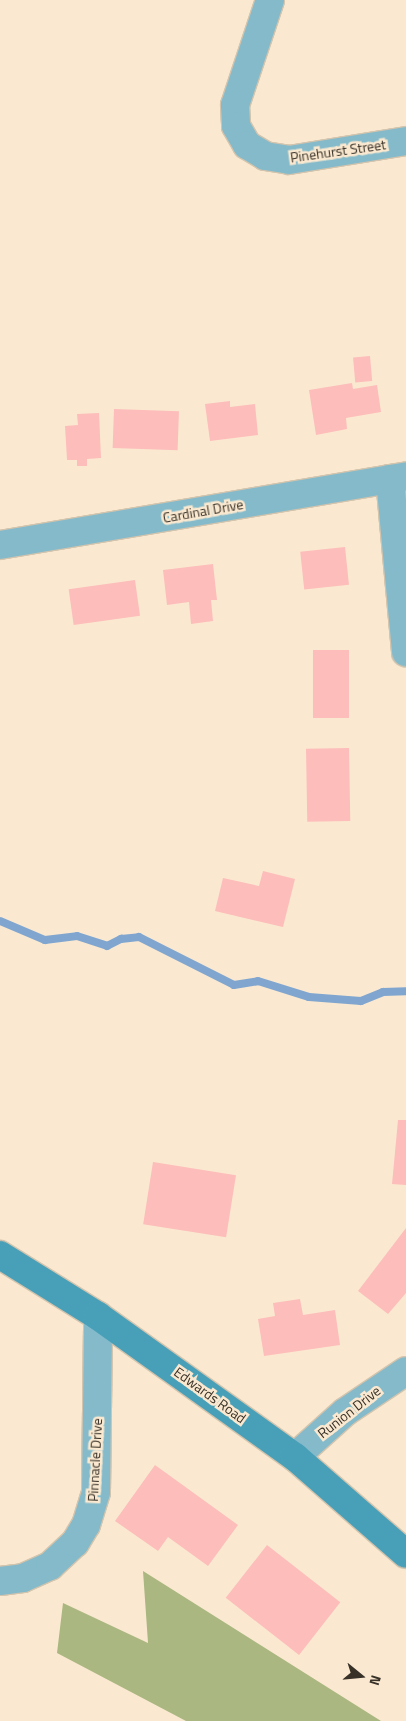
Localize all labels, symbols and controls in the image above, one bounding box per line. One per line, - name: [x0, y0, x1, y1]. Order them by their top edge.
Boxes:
- street label: Pinehurst Street: [289, 136, 387, 166]
- street label: Cardinal Drive: [162, 496, 244, 526]
- street label: Edwards Road: [171, 1363, 249, 1427]
- street label: Runion Drive: [314, 1382, 384, 1442]
- street label: Pinnacle Drive: [84, 1418, 106, 1502]
- north arrow: [336, 1651, 386, 1701]
- text: N: [364, 1673, 387, 1688]

